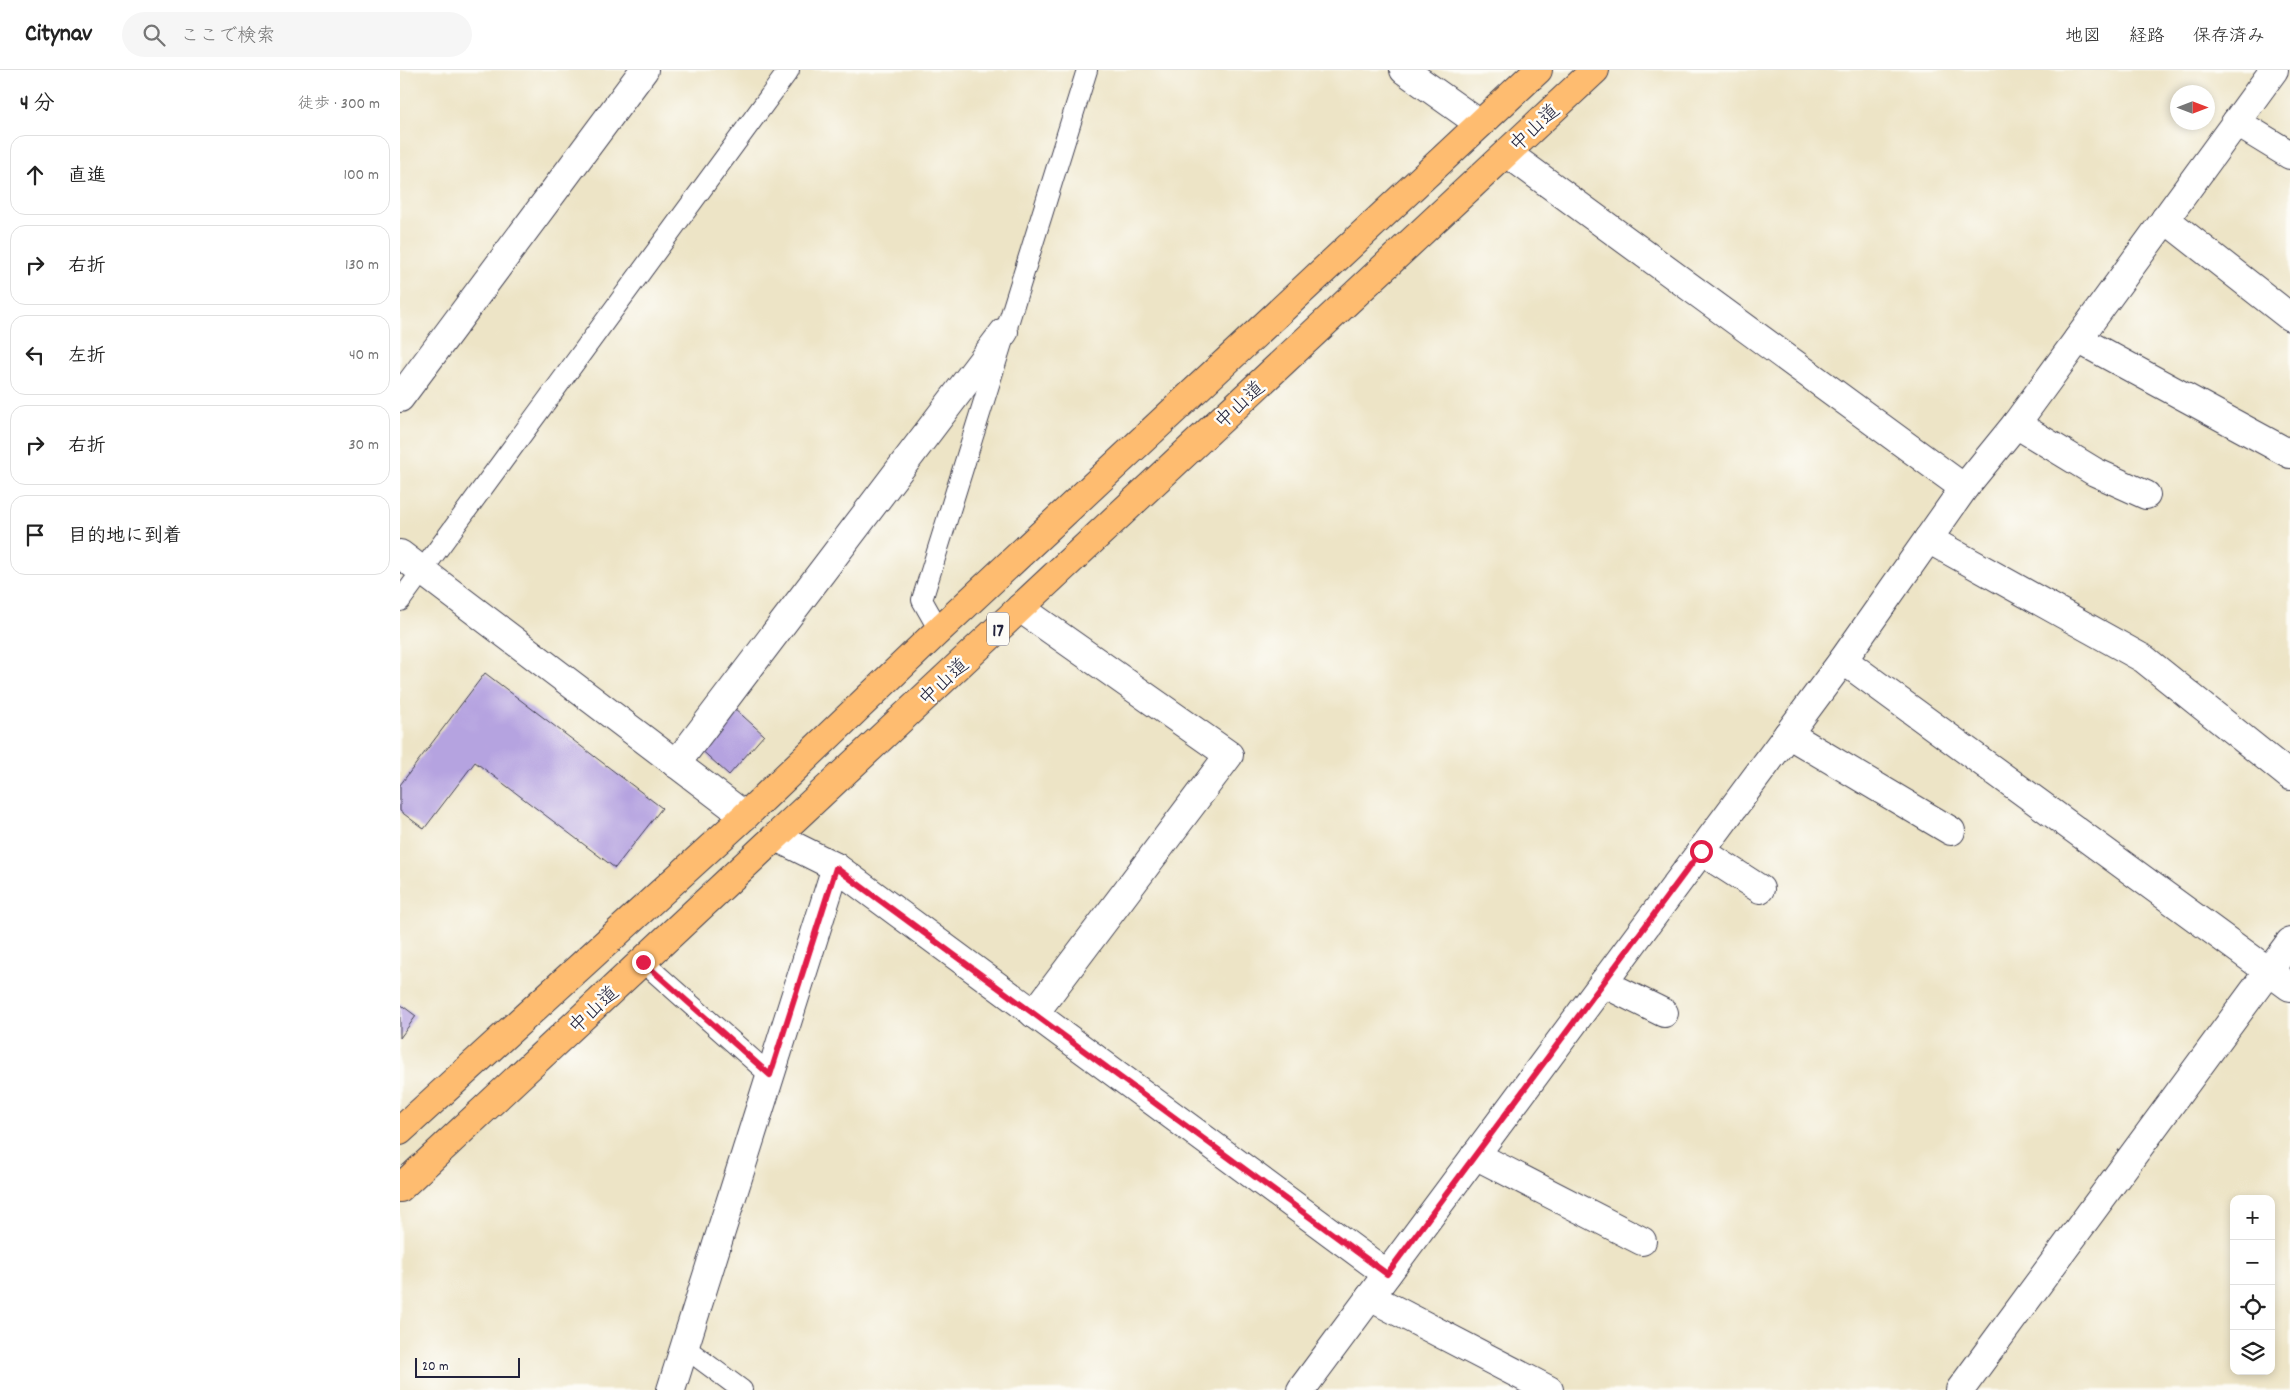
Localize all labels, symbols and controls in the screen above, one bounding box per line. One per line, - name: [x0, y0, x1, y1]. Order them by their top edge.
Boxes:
- search box: [122, 12, 472, 57]
- text: Citynav: [25, 18, 92, 52]
- icon: search: [140, 21, 168, 49]
- text: ここで検索: [180, 24, 275, 51]
- text: 地図: [2065, 25, 2101, 50]
- text: 経路: [2129, 25, 2165, 50]
- text: 保存済み: [2193, 25, 2265, 50]
- north arrow: [2170, 85, 2215, 130]
- text: 4 分: [20, 90, 55, 120]
- text: 徒歩 · 300 m: [298, 93, 380, 116]
- street label: 中山道: [1505, 98, 1568, 160]
- icon: ahead: [21, 161, 49, 189]
- text: 直進: [68, 164, 106, 191]
- text: 100 m: [343, 164, 379, 187]
- icon: right: [21, 251, 49, 279]
- text: 右折: [68, 254, 106, 281]
- text: 130 m: [345, 254, 379, 277]
- icon: left: [21, 341, 49, 369]
- text: 左折: [68, 344, 106, 371]
- text: 40 m: [349, 344, 379, 367]
- street label: 中山道: [1210, 375, 1273, 437]
- icon: right: [21, 431, 49, 459]
- text: 右折: [68, 434, 106, 461]
- text: 30 m: [349, 434, 379, 457]
- icon: arrive: [21, 521, 49, 549]
- text: 目的地に到着: [68, 524, 182, 551]
- road number: 17: [987, 612, 1009, 646]
- street label: 中山道: [914, 652, 977, 714]
- route start: [1690, 840, 1713, 863]
- route end: [632, 951, 655, 974]
- street label: 中山道: [564, 980, 627, 1042]
- map controls: [2230, 1195, 2275, 1375]
- button: +: [2230, 1195, 2275, 1240]
- button: −: [2230, 1240, 2275, 1285]
- button: locate: [2230, 1285, 2275, 1330]
- button: layers: [2230, 1330, 2275, 1375]
- scale bar: [415, 1355, 520, 1378]
- text: 20 m: [422, 1357, 449, 1377]

